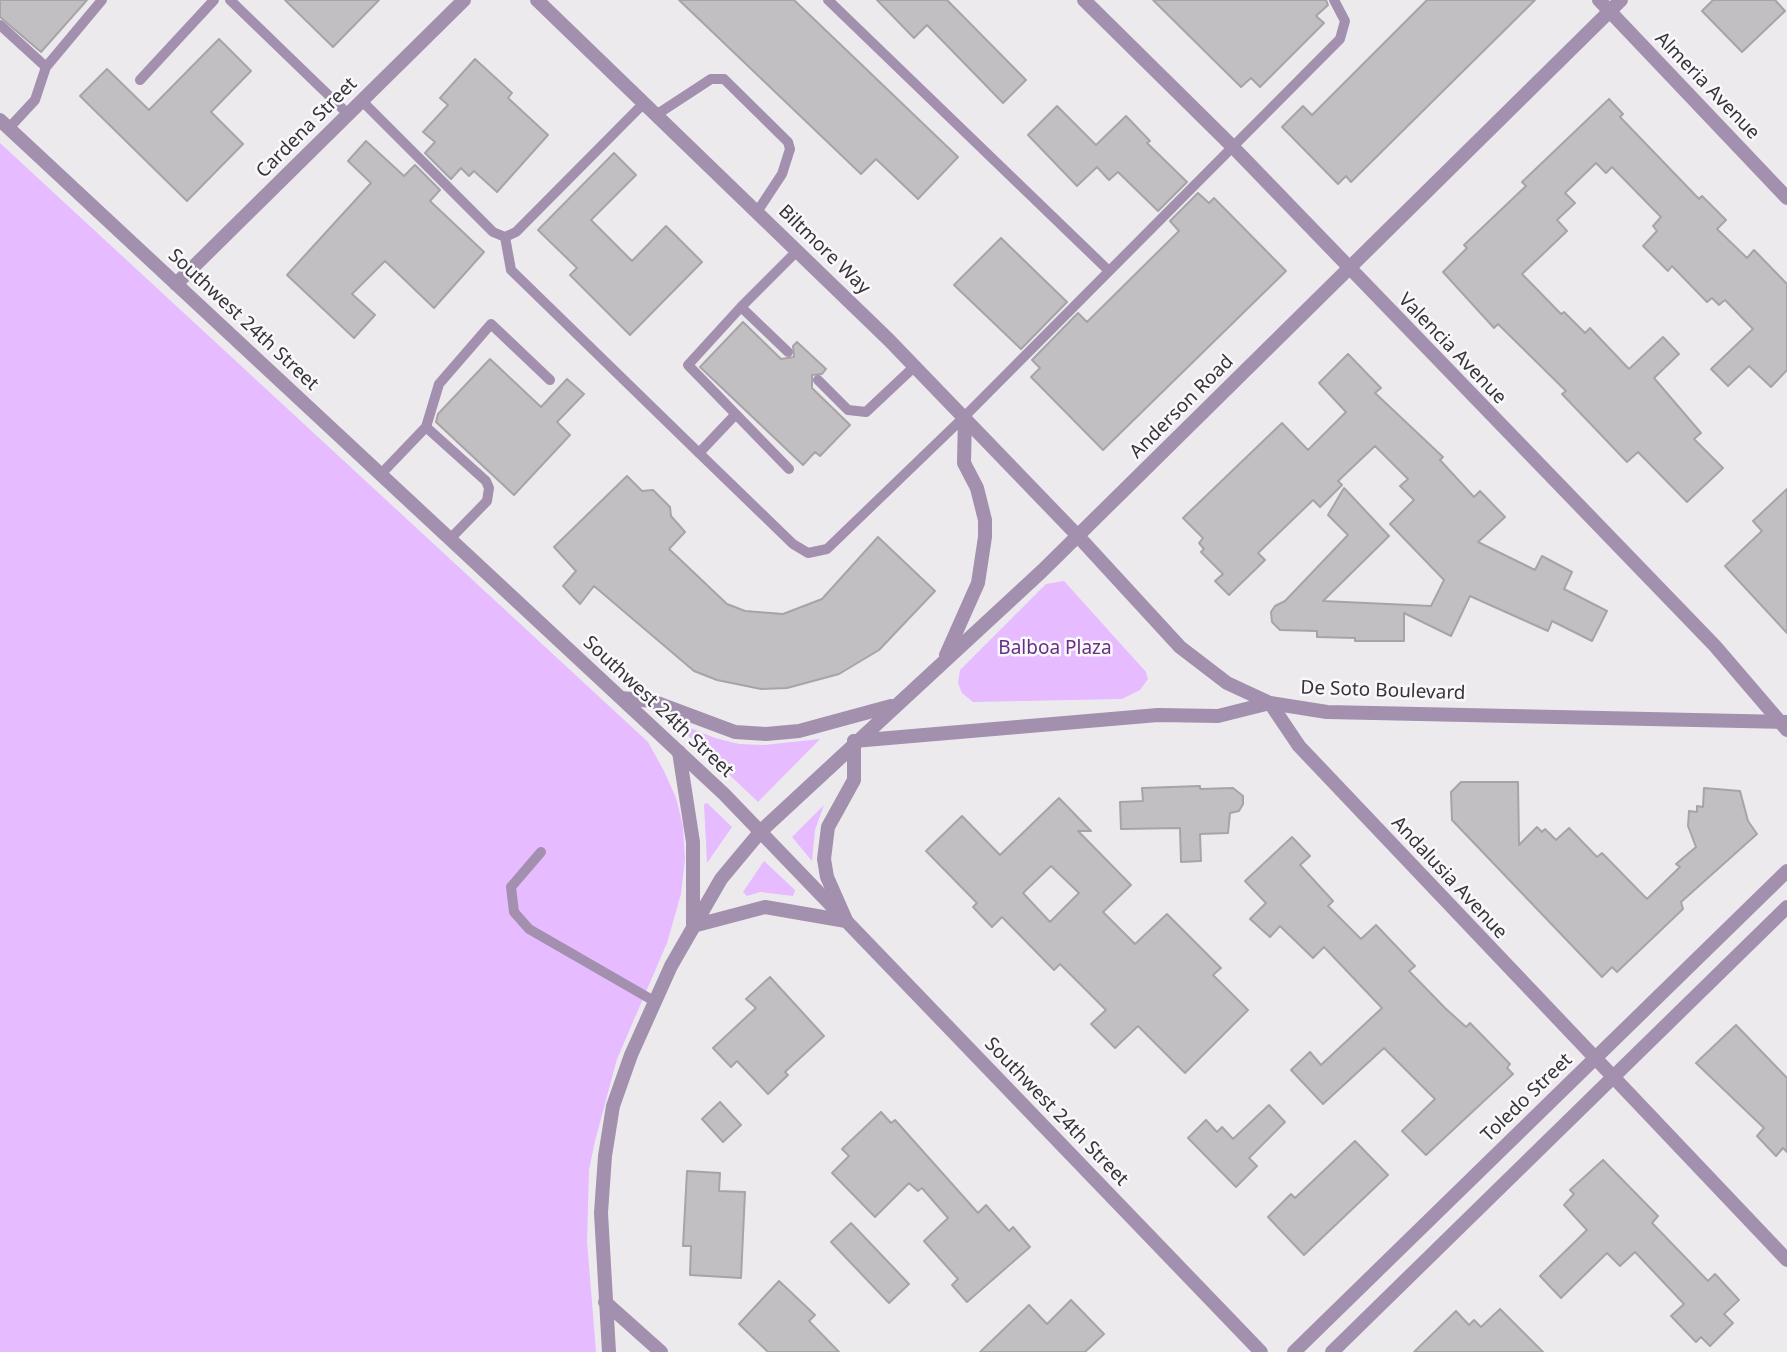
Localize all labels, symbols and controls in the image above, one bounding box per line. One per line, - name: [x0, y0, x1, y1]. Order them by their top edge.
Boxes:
- street label: Almeria Avenue: [1650, 28, 1764, 144]
- street label: Cardena Street: [252, 73, 362, 183]
- street label: Biltmore Way: [773, 200, 875, 300]
- street label: Southwest 24th Street: [163, 244, 323, 396]
- street label: Valencia Avenue: [1393, 289, 1511, 409]
- street label: Anderson Road: [1125, 350, 1239, 464]
- street label: Southwest 24th Street: [578, 631, 738, 783]
- park label: Balboa Plaza: [998, 638, 1112, 660]
- street label: De Soto Boulevard: [1300, 677, 1466, 705]
- street label: Andalusia Avenue: [1386, 812, 1512, 944]
- street label: Southwest 24th Street: [979, 1033, 1133, 1191]
- street label: Toledo Street: [1477, 1049, 1577, 1147]

